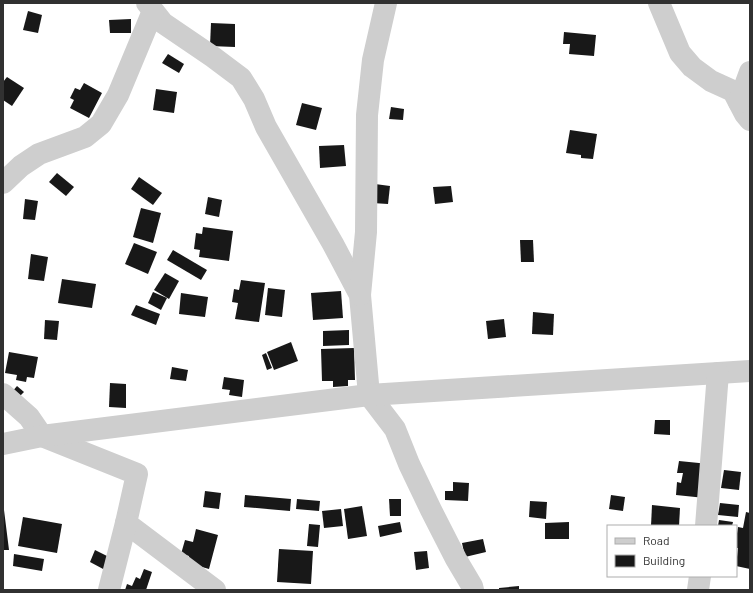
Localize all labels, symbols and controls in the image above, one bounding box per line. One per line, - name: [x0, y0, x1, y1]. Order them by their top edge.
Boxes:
- legend: [607, 525, 737, 577]
- text: Road: [643, 533, 670, 547]
- text: Building: [643, 553, 685, 567]

